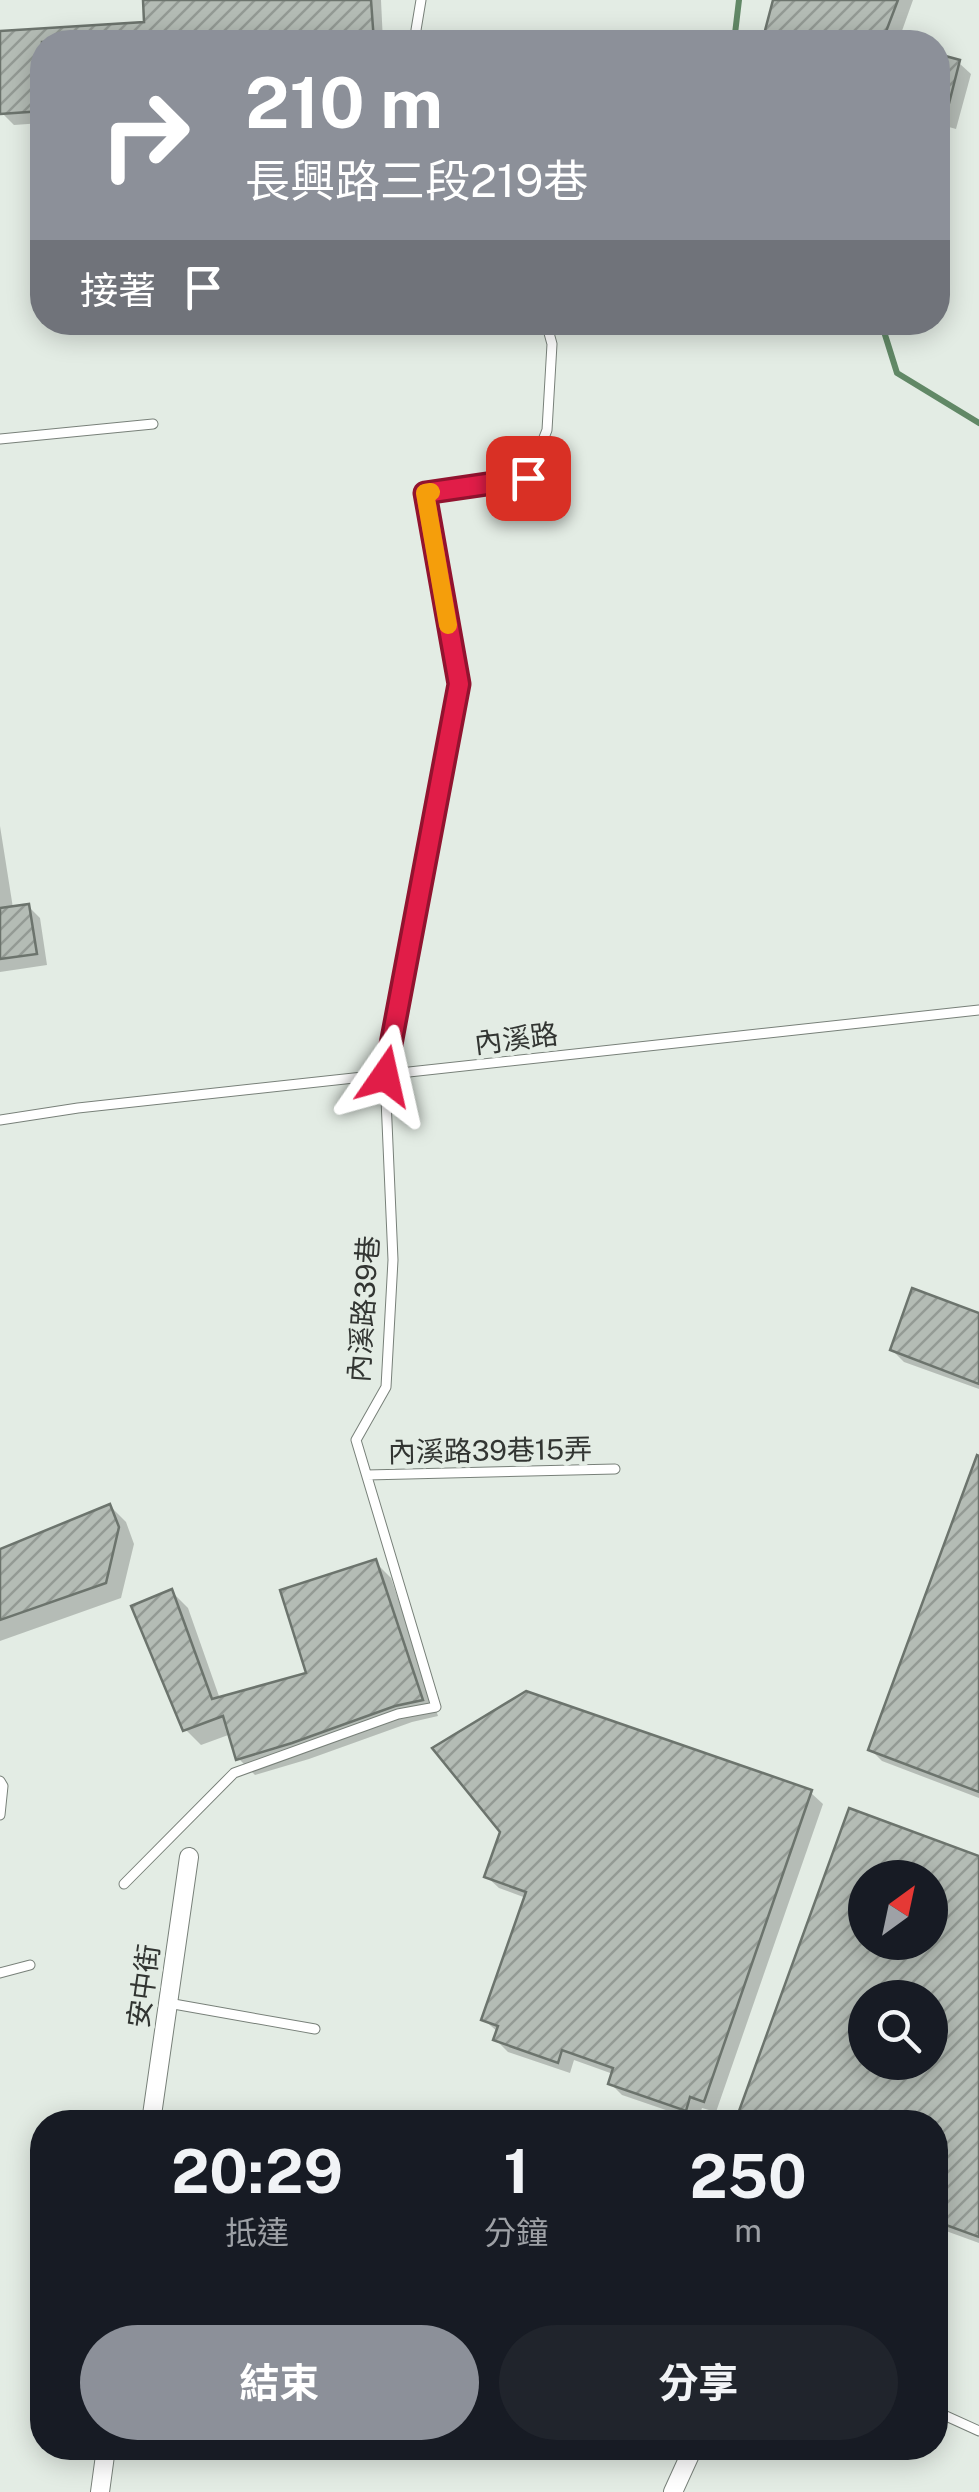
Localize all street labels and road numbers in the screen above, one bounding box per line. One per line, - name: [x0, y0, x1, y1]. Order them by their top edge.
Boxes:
- street label: 內溪路: [472, 1017, 560, 1059]
- street label: 內溪路39巷: [341, 1235, 385, 1383]
- street label: 內溪路39巷15弄: [388, 1432, 592, 1468]
- street label: 安中街: [121, 1942, 165, 2030]

